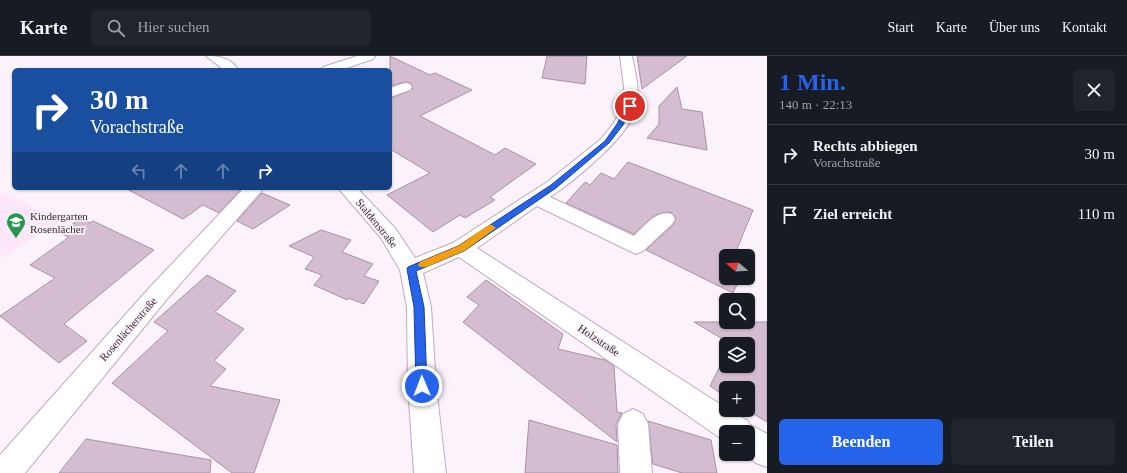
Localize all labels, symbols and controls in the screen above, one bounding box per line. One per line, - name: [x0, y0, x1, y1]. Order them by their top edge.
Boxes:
- search box: [91, 10, 371, 46]
- text: Karte: [20, 17, 67, 38]
- icon: search: [105, 17, 127, 39]
- text: Hier suchen: [137, 19, 210, 35]
- text: Start: [887, 20, 914, 35]
- text: Karte: [936, 20, 967, 35]
- text: Über uns: [989, 20, 1040, 35]
- text: Kontakt: [1062, 20, 1107, 35]
- text: 1 Min.: [779, 69, 846, 95]
- button: close: [1073, 69, 1115, 111]
- icon: right: [24, 84, 76, 136]
- text: 30 m: [90, 84, 148, 115]
- pin: [613, 89, 647, 123]
- icon: arrive: [619, 95, 641, 117]
- text: 140 m · 22:13: [779, 97, 852, 112]
- text: Vorachstraße: [90, 117, 184, 137]
- text: Rechts abbiegen: [813, 138, 918, 154]
- icon: right: [779, 144, 801, 166]
- text: 30 m: [1085, 146, 1115, 162]
- text: Vorachstraße: [813, 155, 881, 170]
- icon: left: [128, 160, 150, 182]
- icon: ahead: [170, 160, 192, 182]
- icon: ahead: [212, 160, 234, 182]
- icon: right: [254, 160, 276, 182]
- street label: Staldenstraße: [354, 196, 400, 250]
- icon: arrive: [779, 204, 801, 226]
- text: Ziel erreicht: [813, 206, 892, 222]
- text: 110 m: [1078, 206, 1115, 222]
- place label: Kindergarten Rosenlächer: [30, 210, 88, 235]
- school or university icon: Kindergarten Rosenlächer: [5, 211, 27, 239]
- north arrow: [719, 249, 755, 285]
- map controls: [719, 249, 755, 461]
- button: search: [719, 293, 755, 329]
- street label: Rosenlächerstraße: [97, 295, 159, 363]
- street label: Holzstraße: [576, 322, 622, 358]
- button: layers: [719, 337, 755, 373]
- position arrow: [401, 365, 443, 407]
- button: +: [719, 381, 755, 417]
- button: Beenden: [779, 419, 943, 465]
- button: Teilen: [951, 419, 1115, 465]
- button: −: [719, 425, 755, 461]

